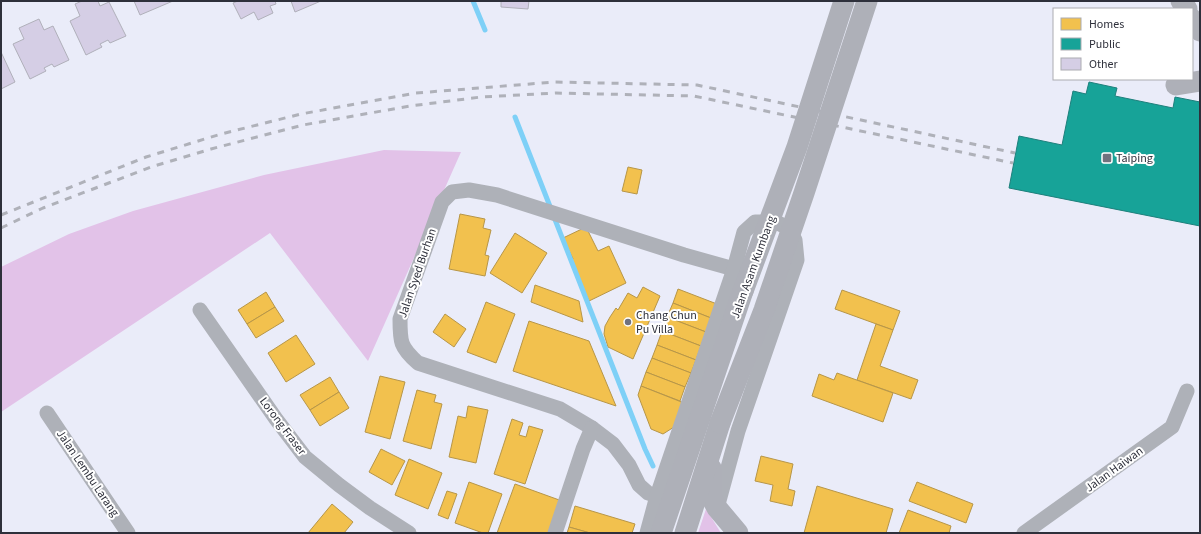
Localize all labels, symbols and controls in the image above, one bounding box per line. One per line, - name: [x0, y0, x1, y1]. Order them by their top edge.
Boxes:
- legend: [1053, 8, 1193, 80]
- text: Homes: [1089, 16, 1124, 33]
- text: Public: [1089, 36, 1121, 53]
- text: Other: [1089, 56, 1119, 73]
- place label: Taiping: [1116, 150, 1153, 167]
- marker: Taiping: [1101, 152, 1113, 164]
- street label: Jalan Asam Kumbang: [727, 213, 780, 321]
- street label: Jalan Syed Burhan: [394, 226, 441, 320]
- place label: Chang Chun Pu Villa: [636, 307, 697, 338]
- marker: Chang Chun Pu Villa: [623, 317, 633, 327]
- street label: Lorong Fraser: [255, 394, 311, 459]
- street label: Jalan Lembu Larang: [52, 426, 123, 520]
- street label: Jalan Haiwan: [1082, 443, 1147, 496]

